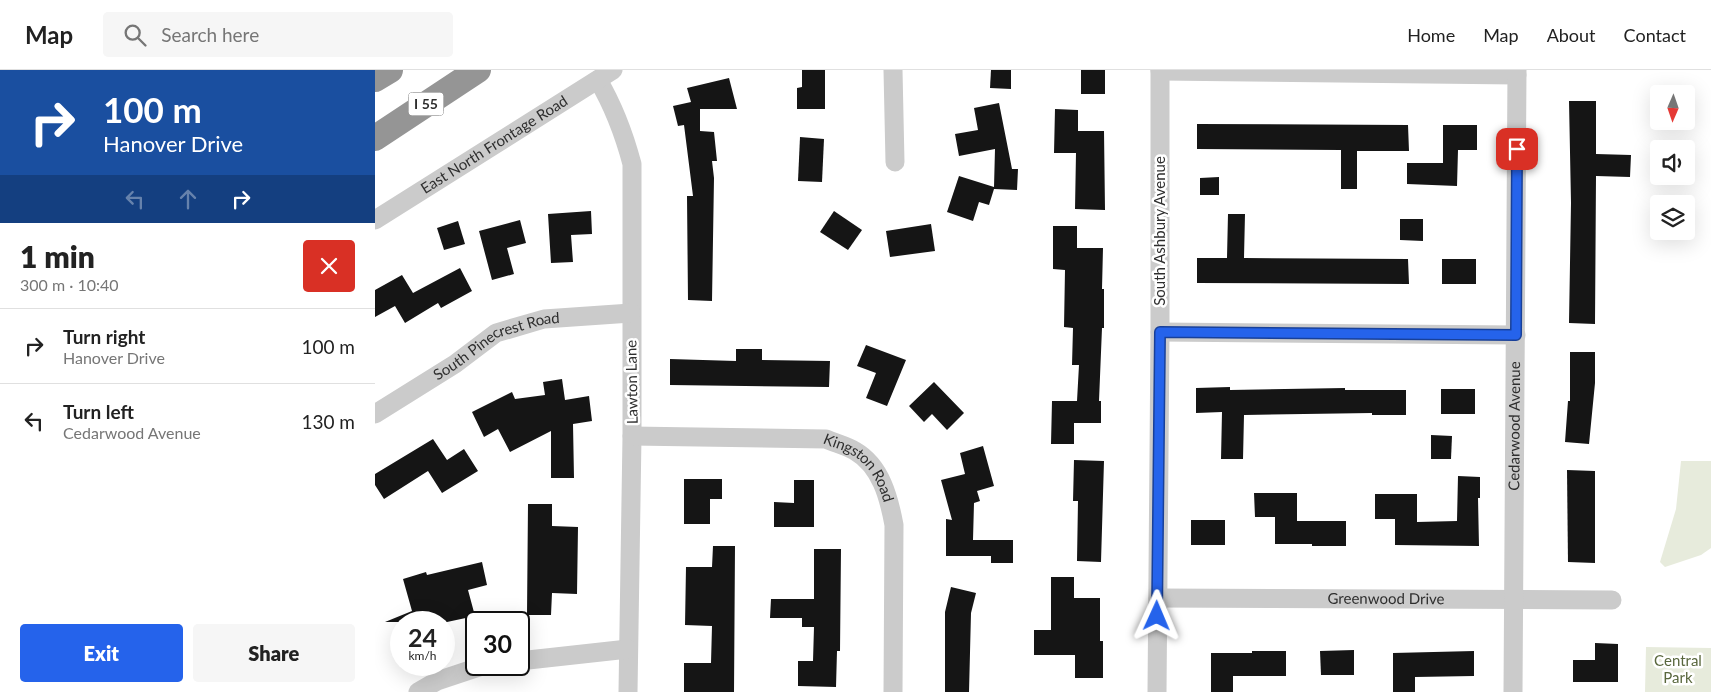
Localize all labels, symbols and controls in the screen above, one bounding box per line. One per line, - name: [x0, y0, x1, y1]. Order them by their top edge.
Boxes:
- search box: [103, 12, 453, 57]
- text: Map: [25, 20, 73, 49]
- icon: search: [121, 21, 149, 49]
- text: Search here: [161, 23, 259, 46]
- text: Home: [1407, 24, 1455, 46]
- text: Map: [1483, 24, 1519, 46]
- text: About: [1547, 24, 1596, 46]
- text: Contact: [1624, 24, 1686, 46]
- north arrow: [1650, 85, 1695, 130]
- map controls: [1650, 85, 1695, 240]
- text: 100 m: [103, 88, 202, 130]
- icon: right: [20, 90, 85, 155]
- street label: East North Frontage Road: [417, 91, 570, 197]
- road number: I 55: [409, 92, 443, 116]
- pin: [1496, 128, 1538, 170]
- text: Hanover Drive: [103, 130, 243, 157]
- icon: arrive: [1503, 135, 1531, 163]
- button: sound: [1650, 140, 1695, 185]
- street label: South Ashbury Avenue: [1150, 156, 1168, 306]
- icon: left: [121, 185, 149, 213]
- icon: ahead: [174, 185, 202, 213]
- icon: right: [227, 185, 255, 213]
- button: layers: [1650, 195, 1695, 240]
- text: 1 min: [20, 238, 95, 274]
- button: close: [303, 240, 355, 292]
- text: 300 m · 10:40: [20, 275, 119, 294]
- street label: South Pinecrest Road: [430, 308, 560, 383]
- text: Turn right: [63, 325, 145, 348]
- icon: right: [20, 332, 48, 360]
- text: 100 m: [301, 335, 355, 358]
- street label: Lawton Lane: [621, 340, 641, 424]
- text: Hanover Drive: [63, 348, 165, 367]
- street label: Cedarwood Avenue: [1504, 361, 1523, 491]
- text: Turn left: [63, 400, 134, 423]
- icon: left: [20, 407, 48, 435]
- text: 130 m: [301, 410, 355, 433]
- text: Cedarwood Avenue: [63, 423, 201, 442]
- street label: Kingston Road: [821, 429, 898, 504]
- position arrow: [1130, 589, 1182, 641]
- street label: Greenwood Drive: [1327, 589, 1445, 607]
- speed limit sign: 30: [465, 611, 530, 676]
- text: 24: [408, 622, 437, 652]
- button: Exit: [20, 624, 183, 682]
- button: Share: [193, 624, 355, 682]
- text: km/h: [408, 648, 437, 663]
- park label: Central Park: [1654, 651, 1702, 686]

